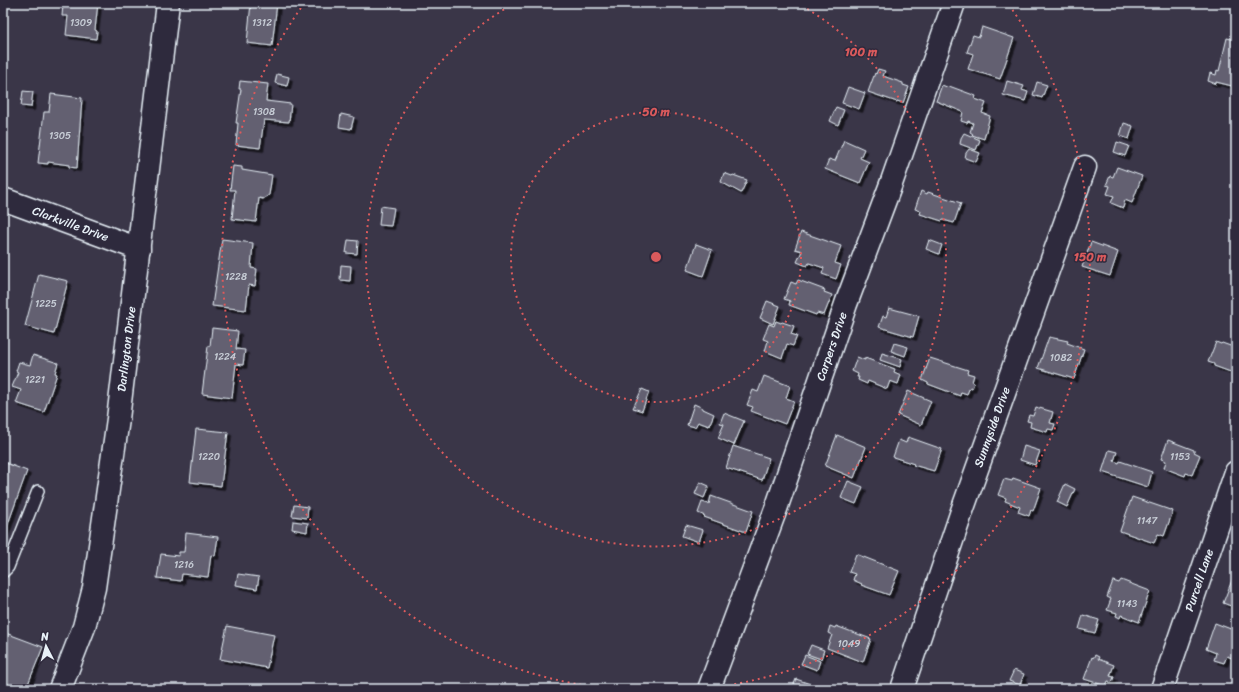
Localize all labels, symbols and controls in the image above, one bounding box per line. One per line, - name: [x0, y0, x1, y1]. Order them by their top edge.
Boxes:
- house number: 1309: [70, 14, 92, 32]
- house number: 1312: [252, 14, 272, 32]
- text: 100 m: [845, 41, 878, 63]
- text: 50 m: [642, 101, 670, 123]
- house number: 1308: [253, 103, 275, 121]
- house number: 1305: [49, 127, 71, 145]
- street label: Clarkville Drive: [29, 200, 112, 248]
- text: 150 m: [1074, 246, 1107, 268]
- centre of rings: [649, 250, 663, 264]
- house number: 1228: [225, 268, 247, 286]
- house number: 1225: [35, 295, 57, 313]
- street label: Darlington Drive: [110, 305, 142, 393]
- street label: Carpers Drive: [810, 309, 854, 384]
- house number: 1224: [214, 348, 236, 366]
- house number: 1082: [1050, 349, 1072, 367]
- house number: 1221: [25, 371, 45, 389]
- street label: Sunnyside Drive: [967, 384, 1017, 470]
- house number: 1220: [198, 448, 220, 466]
- house number: 1153: [1170, 448, 1191, 466]
- house number: 1147: [1137, 512, 1159, 530]
- street label: Purcell Lane: [1178, 546, 1220, 614]
- house number: 1216: [174, 556, 194, 574]
- house number: 1143: [1117, 595, 1138, 613]
- north arrow: [26, 626, 66, 666]
- text: N: [39, 627, 50, 647]
- house number: 1049: [838, 635, 861, 653]

